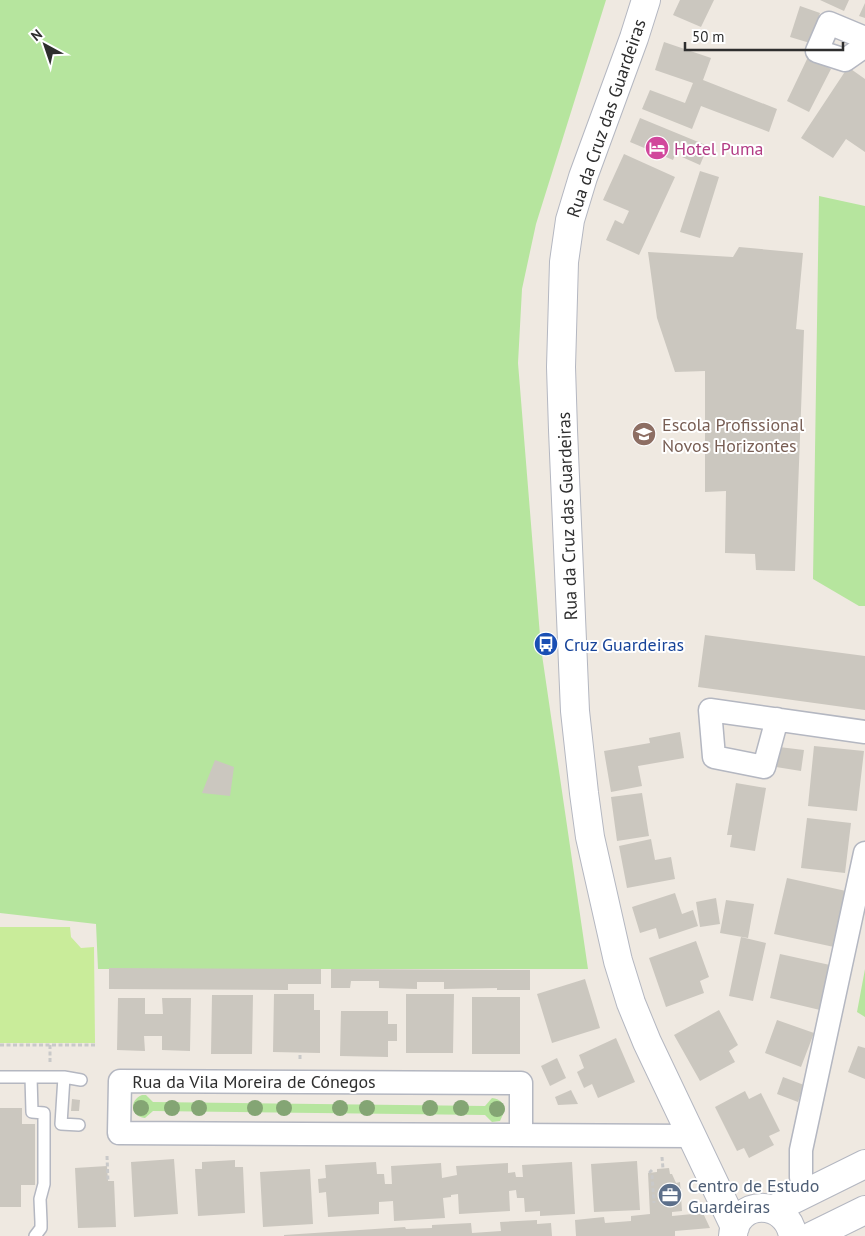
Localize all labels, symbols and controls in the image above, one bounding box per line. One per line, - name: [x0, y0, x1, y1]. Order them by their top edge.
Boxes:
- street label: Rua da Cruz das Guardeiras: [561, 16, 651, 220]
- north arrow: [20, 20, 70, 70]
- scale bar: [685, 20, 842, 52]
- text: N: [27, 25, 46, 45]
- text: 50 m: [692, 27, 725, 46]
- hotel icon: Hotel Puma: [644, 135, 670, 161]
- place label: Hotel Puma: [674, 137, 764, 160]
- street label: Rua da Cruz das Guardeiras: [552, 411, 582, 621]
- place label: Escola Profissional Novos Horizontes: [662, 413, 805, 457]
- school or university icon: Escola Profissional Novos Horizontes: [631, 421, 657, 447]
- bus stop icon: Cruz Guardeiras: [533, 631, 559, 657]
- place label: Cruz Guardeiras: [564, 633, 684, 656]
- street label: Rua da Vila Moreira de Cónegos: [132, 1070, 376, 1093]
- place label: Centro de Estudo Guardeiras: [688, 1174, 819, 1218]
- office icon: Centro de Estudo Guardeiras: [657, 1182, 683, 1208]

